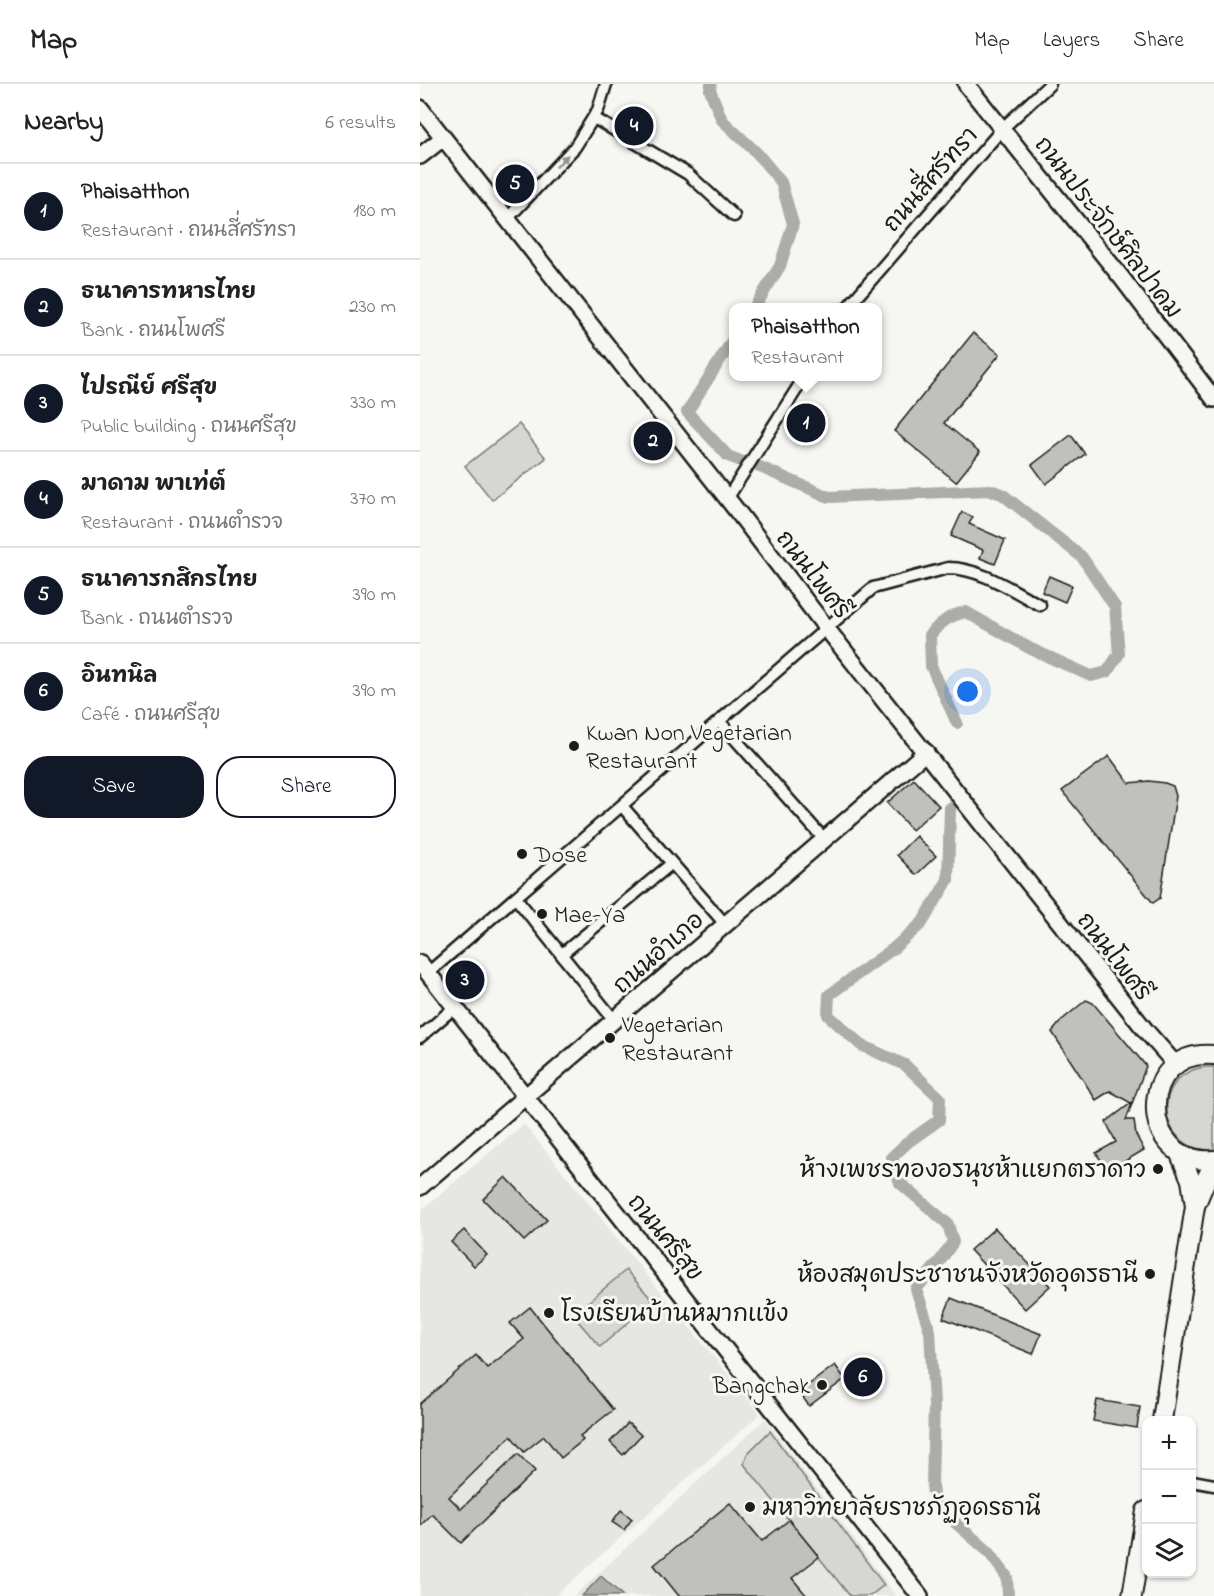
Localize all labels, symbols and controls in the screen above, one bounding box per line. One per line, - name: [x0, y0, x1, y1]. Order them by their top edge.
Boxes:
- text: Map: [30, 21, 77, 62]
- text: Map: [974, 26, 1010, 56]
- text: Layers: [1043, 26, 1100, 56]
- text: Share: [1133, 26, 1184, 56]
- text: Nearby: [24, 104, 103, 142]
- pin: 4: [614, 104, 654, 148]
- text: 6 results: [325, 109, 396, 138]
- street label: ถนนสี่ศรัทรา: [871, 115, 988, 241]
- street label: ถนนประจักษ์ศิลปาคม: [1025, 129, 1190, 327]
- one-way arrow: [554, 155, 568, 169]
- pin: 5: [496, 162, 535, 206]
- text: Phaisatthon: [81, 177, 189, 209]
- text: 1: [40, 197, 47, 226]
- text: 180 m: [353, 197, 396, 226]
- text: Restaurant · ถนนสี่ศรัทรา: [81, 217, 296, 246]
- text: ธนาคารทหารไทย: [81, 277, 256, 309]
- text: 2: [39, 293, 48, 322]
- text: 230 m: [349, 293, 396, 322]
- popup: [729, 303, 882, 381]
- text: Phaisatthon: [751, 312, 860, 344]
- text: Bank · ถนนโพศรี: [81, 317, 225, 346]
- text: Restaurant: [751, 344, 844, 373]
- text: ไปรณีย์ ศรีสุข: [81, 373, 217, 405]
- text: 3: [39, 389, 48, 418]
- text: 330 m: [350, 389, 396, 418]
- pin: 1: [786, 400, 826, 446]
- text: Public building · ถนนศรีสุข: [81, 413, 297, 442]
- pin: 2: [634, 418, 672, 464]
- text: มาดาม พาเท่ต์: [81, 469, 226, 501]
- text: 4: [39, 485, 48, 514]
- text: 370 m: [350, 485, 396, 514]
- text: Restaurant · ถนนตำรวจ: [81, 509, 283, 538]
- street label: ถนนโพศรี: [766, 523, 859, 627]
- text: ธนาคารกสิกรไทย: [81, 565, 258, 597]
- text: 5: [38, 581, 49, 610]
- text: 390 m: [353, 581, 396, 610]
- text: Bank · ถนนตำรวจ: [81, 605, 233, 634]
- text: อินทนิล: [81, 661, 157, 693]
- text: 6: [39, 677, 48, 706]
- text: 390 m: [353, 677, 396, 706]
- your location: [953, 677, 982, 706]
- text: Café · ถนนศรีสุข: [81, 701, 221, 730]
- place label: Kwan Non Vegetarian Restaurant: [586, 717, 792, 780]
- marker: Kwan Non Vegetarian Restaurant: [567, 739, 581, 753]
- button: Save: [24, 756, 204, 818]
- button: Share: [216, 756, 396, 818]
- place label: Dose: [533, 839, 587, 874]
- marker: Dose: [515, 847, 529, 861]
- place label: Mae-Ya: [554, 899, 625, 934]
- street label: ถนนอำเภอ: [606, 904, 713, 1003]
- street label: ถนนโพศรี: [1067, 905, 1160, 1009]
- marker: Mae-Ya: [535, 907, 549, 921]
- pin: 3: [446, 958, 484, 1002]
- place label: Vegetarian Restaurant: [621, 1009, 733, 1072]
- marker: Vegetarian Restaurant: [603, 1031, 617, 1045]
- place label: ห้างเพชรทองอรนุชห้าแยกตราดาว: [800, 1154, 1146, 1189]
- marker: ห้างเพชรทองอรนุชห้าแยกตราดาว: [1151, 1162, 1165, 1176]
- street label: ถนนศรีสุข: [618, 1187, 710, 1290]
- place label: ห้องสมุดประชาชนจังหวัดอุดรธานี: [797, 1259, 1138, 1294]
- marker: ห้องสมุดประชาชนจังหวัดอุดรธานี: [1143, 1267, 1157, 1281]
- place label: โรงเรียนบ้านหมากแข้ง: [561, 1297, 789, 1333]
- marker: โรงเรียนบ้านหมากแข้ง: [542, 1306, 556, 1320]
- pin: 6: [844, 1354, 882, 1400]
- place label: Bangchak: [712, 1370, 810, 1405]
- marker: Bangchak: [815, 1378, 829, 1392]
- map controls: [1142, 1416, 1196, 1578]
- button: +: [1142, 1416, 1196, 1470]
- button: −: [1142, 1470, 1196, 1524]
- place label: มหาวิทยาลัยราชภัฏอุดรธานี: [762, 1492, 1041, 1527]
- marker: มหาวิทยาลัยราชภัฏอุดรธานี: [743, 1500, 757, 1514]
- button: layers: [1142, 1524, 1196, 1578]

